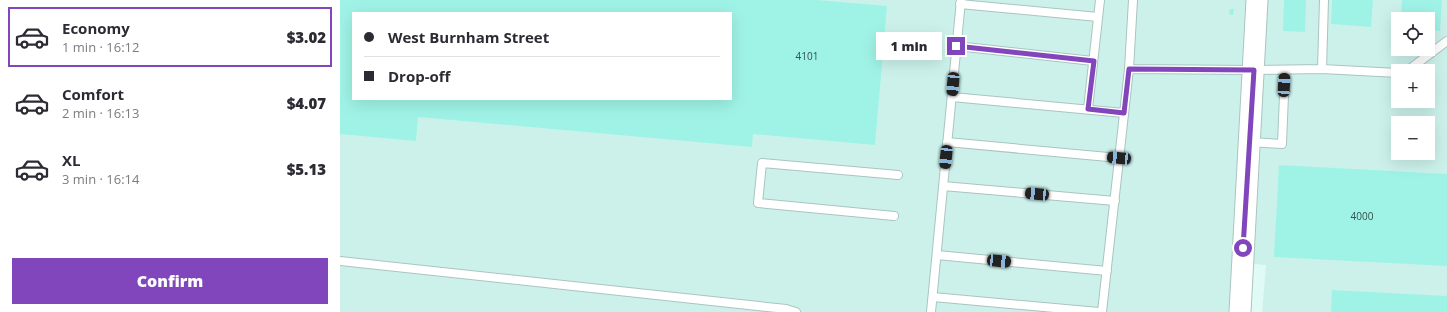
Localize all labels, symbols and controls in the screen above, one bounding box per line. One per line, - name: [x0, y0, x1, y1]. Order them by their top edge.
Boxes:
- map controls: [1391, 12, 1435, 160]
- button: locate: [1391, 12, 1435, 56]
- text: Economy: [62, 18, 130, 38]
- icon: car: [14, 19, 50, 55]
- text: $3.02: [287, 27, 326, 47]
- text: West Burnham Street: [388, 27, 549, 47]
- callout: 1 min: [876, 32, 942, 60]
- text: 1 min: [891, 37, 927, 55]
- route end: [947, 37, 965, 55]
- text: 1 min · 16:12: [62, 38, 139, 56]
- house number: 4101: [796, 49, 818, 63]
- button: +: [1391, 64, 1435, 108]
- text: Drop-off: [388, 66, 450, 86]
- car: [946, 72, 960, 96]
- car: [1277, 73, 1291, 97]
- text: Comfort: [62, 84, 124, 104]
- icon: car: [14, 85, 50, 121]
- text: $4.07: [287, 93, 326, 113]
- text: 2 min · 16:13: [62, 104, 139, 122]
- button: −: [1391, 116, 1435, 160]
- car: [939, 144, 953, 170]
- text: XL: [62, 150, 80, 170]
- icon: car: [14, 151, 50, 187]
- car: [1107, 151, 1131, 165]
- text: $5.13: [287, 159, 326, 179]
- text: 3 min · 16:14: [62, 170, 139, 188]
- car: [1025, 187, 1049, 201]
- house number: 4000: [1351, 209, 1374, 223]
- route start: [1234, 239, 1252, 257]
- car: [986, 254, 1012, 268]
- button: Confirm: [12, 258, 328, 304]

